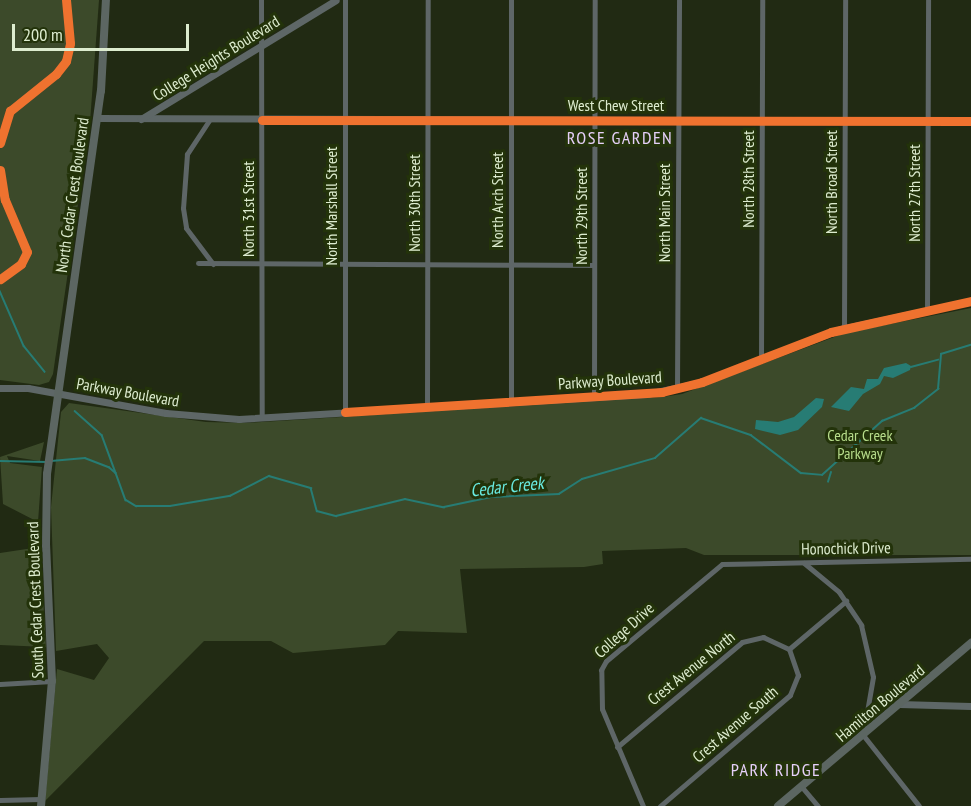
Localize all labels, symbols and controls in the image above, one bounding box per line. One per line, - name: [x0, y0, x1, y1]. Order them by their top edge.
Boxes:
- street label: College Heights Boulevard: [149, 11, 283, 105]
- scale bar: [15, 12, 192, 50]
- text: 200 m: [23, 23, 63, 46]
- street label: West Chew Street: [568, 95, 664, 115]
- street label: North Cedar Crest Boulevard: [52, 116, 92, 274]
- district label: ROSE GARDEN: [567, 127, 673, 149]
- street label: North 28th Street: [738, 130, 758, 228]
- street label: North Broad Street: [821, 130, 841, 234]
- street label: North 27th Street: [904, 144, 924, 242]
- street label: North Marshall Street: [321, 147, 341, 265]
- street label: North Arch Street: [487, 152, 507, 248]
- street label: North 30th Street: [404, 154, 424, 252]
- street label: North 31st Street: [238, 161, 258, 257]
- street label: North Main Street: [654, 164, 674, 262]
- street label: North 29th Street: [571, 167, 591, 265]
- street label: Parkway Boulevard: [557, 367, 663, 393]
- street label: Parkway Boulevard: [75, 373, 181, 411]
- park label: Cedar Creek Parkway: [827, 425, 893, 463]
- water label: Cedar Creek: [469, 472, 545, 502]
- street label: South Cedar Crest Boulevard: [23, 521, 47, 679]
- street label: Honochick Drive: [801, 538, 891, 558]
- street label: College Drive: [590, 598, 658, 662]
- street label: Crest Avenue North: [643, 627, 739, 709]
- street label: Hamilton Boulevard: [832, 660, 928, 746]
- street label: Crest Avenue South: [688, 682, 782, 766]
- district label: PARK RIDGE: [731, 759, 821, 781]

